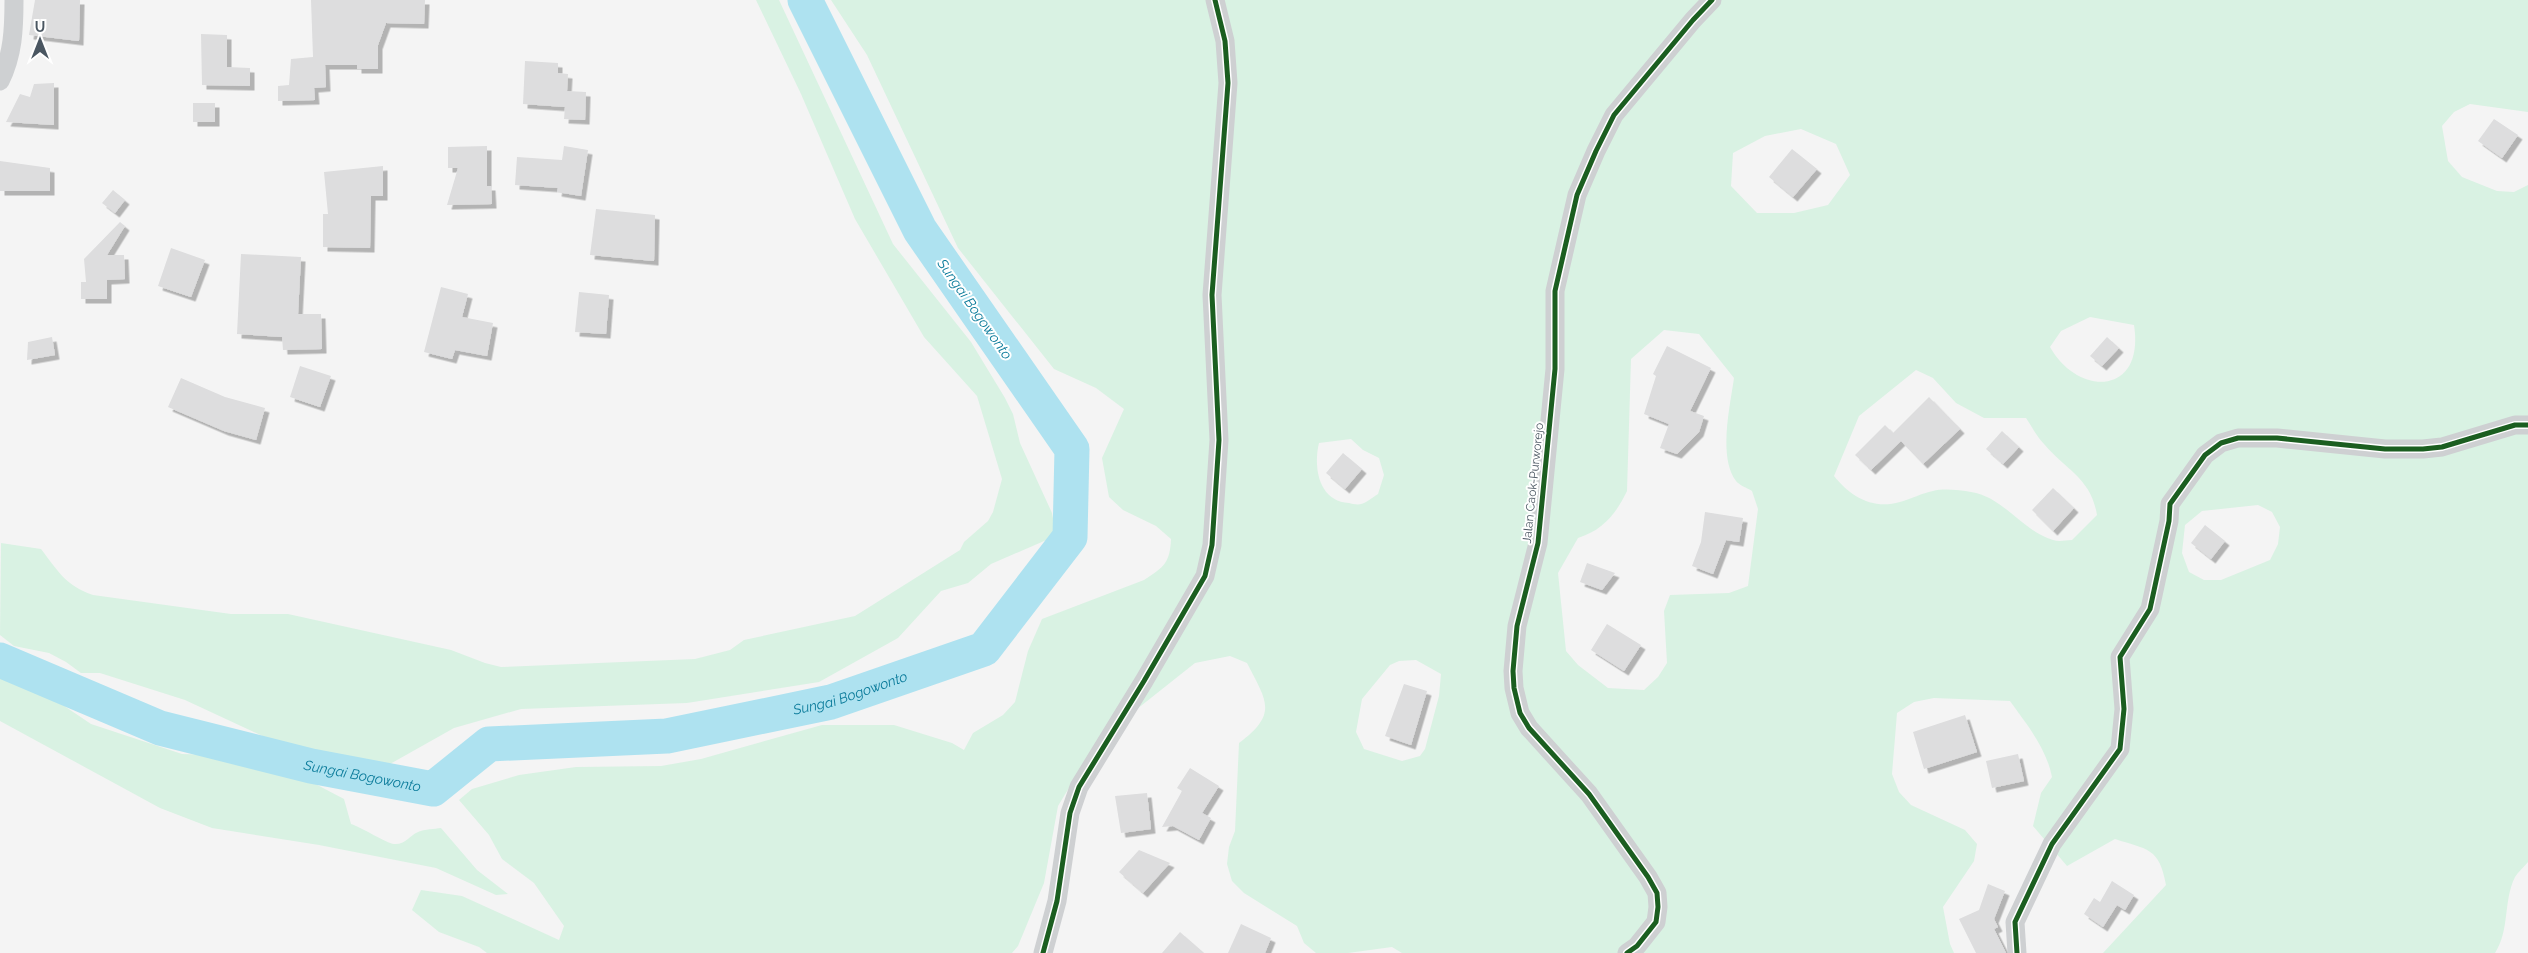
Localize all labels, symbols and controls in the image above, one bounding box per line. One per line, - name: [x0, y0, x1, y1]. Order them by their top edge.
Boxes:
- north arrow: [15, 15, 65, 65]
- text: U: [35, 19, 45, 35]
- water label: Sungai Bogowonto: [934, 255, 1016, 362]
- street label: Jalan Caok-Purworejo: [1520, 422, 1546, 544]
- water label: Sungai Bogowonto: [791, 668, 909, 718]
- water label: Sungai Bogowonto: [301, 756, 422, 795]

